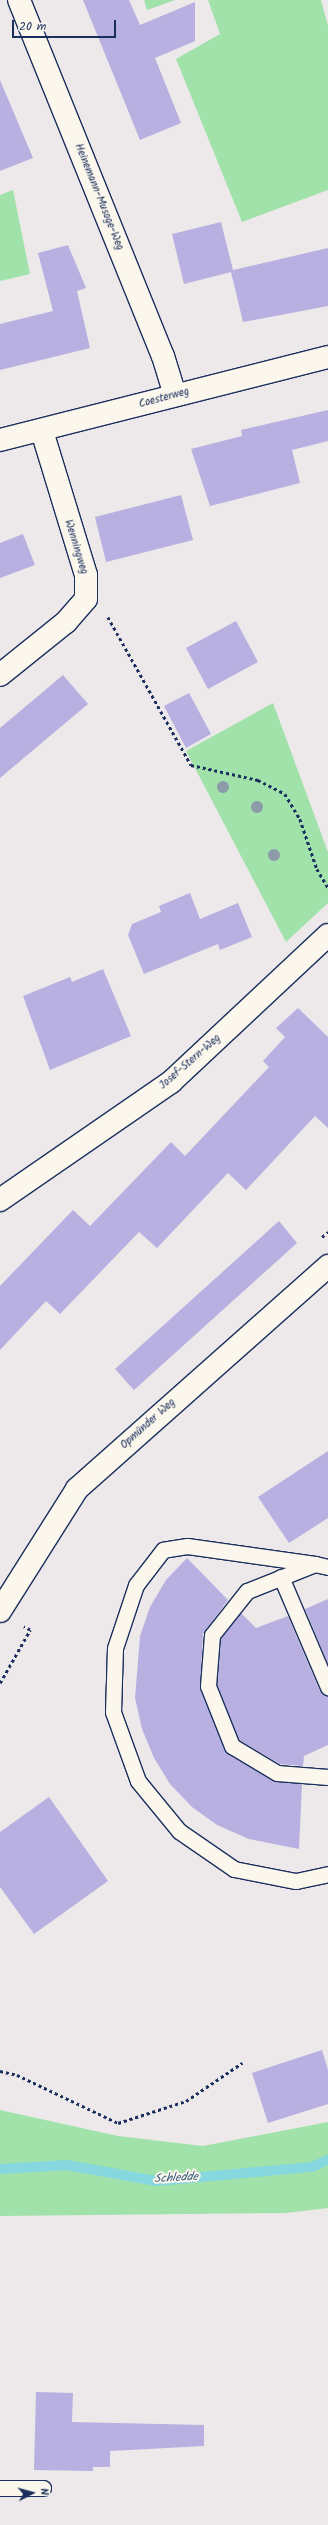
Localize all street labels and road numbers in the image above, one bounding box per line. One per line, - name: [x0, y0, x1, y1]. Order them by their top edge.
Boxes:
- street label: Heinemann-Musoge-Weg: [72, 142, 126, 252]
- street label: Coesterweg: [137, 385, 191, 411]
- street label: Wenningweg: [61, 518, 91, 576]
- street label: Josef-Stern-Weg: [156, 1032, 224, 1092]
- street label: Opmünder Weg: [118, 1396, 178, 1452]

